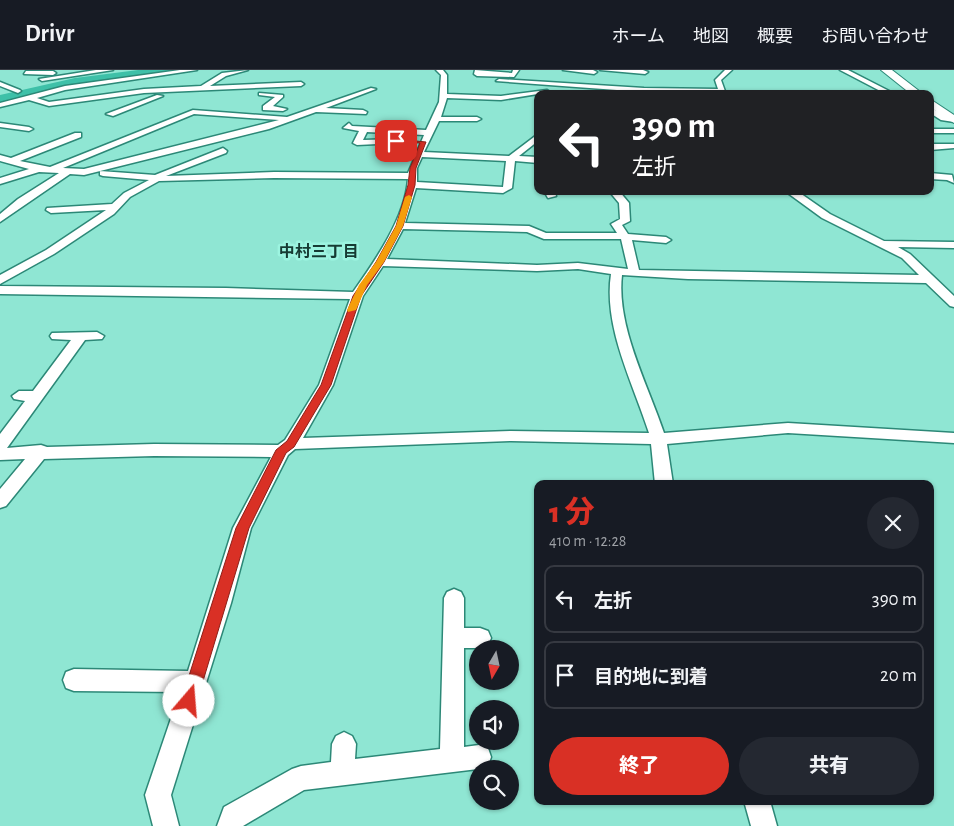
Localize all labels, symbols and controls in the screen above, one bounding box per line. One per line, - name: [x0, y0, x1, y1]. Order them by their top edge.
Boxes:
- text: Drivr: [25, 22, 74, 46]
- text: ホーム: [612, 28, 665, 46]
- text: 地図: [693, 28, 729, 46]
- text: 概要: [757, 28, 793, 46]
- text: お問い合わせ: [821, 28, 929, 46]
- text: 390 m: [632, 109, 716, 144]
- icon: left: [549, 110, 614, 175]
- pin: [375, 120, 417, 162]
- icon: arrive: [382, 127, 410, 155]
- text: 左折: [632, 156, 676, 178]
- district label: 中村三丁目: [279, 242, 359, 260]
- button: close: [867, 497, 919, 549]
- text: 1 分: [549, 498, 594, 528]
- text: 410 m · 12:28: [549, 533, 626, 549]
- icon: left: [551, 585, 579, 613]
- text: 390 m: [872, 590, 917, 609]
- text: 左折: [594, 592, 632, 611]
- north arrow: [469, 640, 519, 690]
- map controls: [469, 640, 519, 810]
- icon: arrive: [551, 661, 579, 689]
- text: 20 m: [880, 666, 917, 685]
- text: 目的地に到着: [594, 668, 708, 687]
- position arrow: [162, 674, 214, 726]
- button: sound: [469, 700, 519, 750]
- button: 終了: [549, 737, 729, 795]
- button: 共有: [739, 737, 919, 795]
- button: search: [469, 760, 519, 810]

